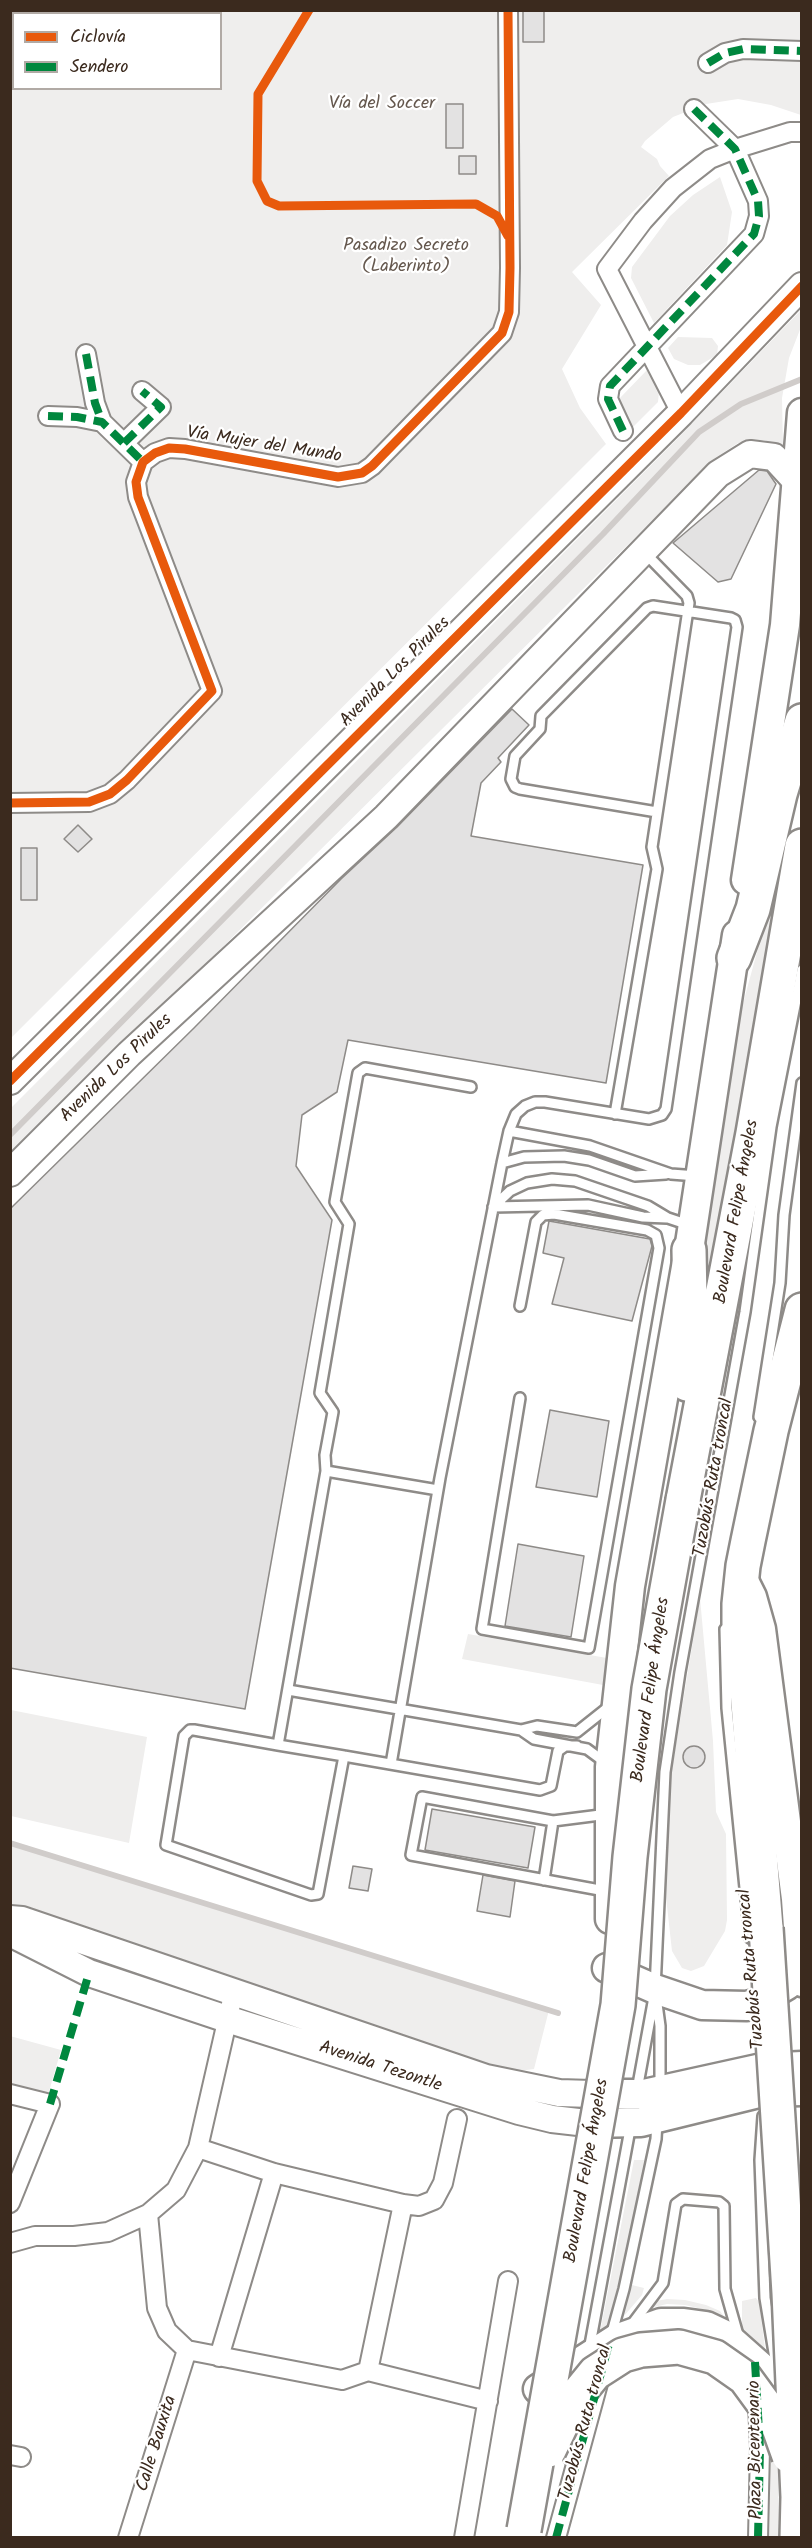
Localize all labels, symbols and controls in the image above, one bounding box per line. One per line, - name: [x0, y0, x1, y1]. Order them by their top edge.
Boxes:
- legend: [12, 12, 222, 90]
- text: Ciclovía: [70, 23, 126, 52]
- text: Sendero: [70, 53, 128, 82]
- park label: Vía del Soccer: [329, 94, 435, 116]
- park label: Pasadizo Secreto (Laberinto): [343, 236, 469, 278]
- street label: Vía Mujer del Mundo: [185, 423, 343, 469]
- street label: Avenida Los Pirules: [336, 613, 456, 733]
- street label: Avenida Los Pirules: [57, 1010, 177, 1128]
- street label: Boulevard Felipe Ángeles: [711, 1118, 765, 1306]
- street label: Tuzobús Ruta troncal: [690, 1397, 740, 1559]
- street label: Boulevard Felipe Ángeles: [628, 1596, 676, 1784]
- street label: Tuzobús Ruta troncal: [735, 1888, 771, 2050]
- street label: Avenida Tezontle: [316, 2038, 444, 2098]
- street label: Boulevard Felipe Ángeles: [561, 2077, 615, 2265]
- street label: Tuzobús Ruta troncal: [556, 2343, 618, 2503]
- street label: Plaza Bicentenario: [745, 2380, 769, 2520]
- street label: Calle Bauxita: [133, 2393, 183, 2495]

